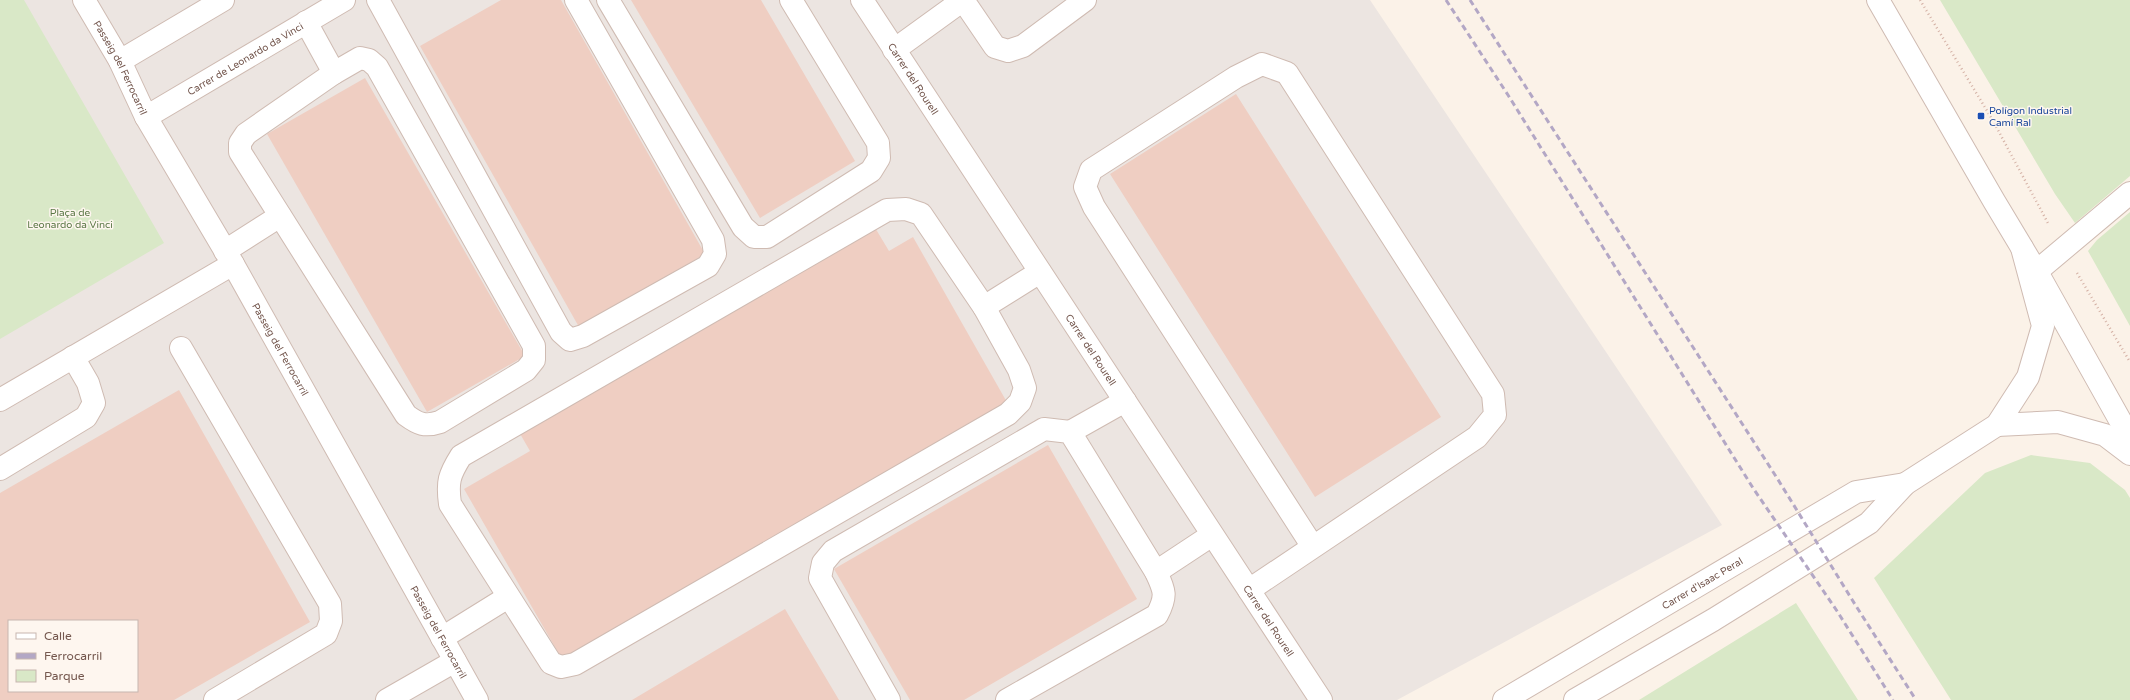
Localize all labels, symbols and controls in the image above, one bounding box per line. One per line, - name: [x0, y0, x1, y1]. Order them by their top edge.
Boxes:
- street label: Passeig del Ferrocarril: [91, 19, 149, 117]
- street label: Carrer de Leonardo da Vinci: [185, 20, 306, 98]
- street label: Carrer del Rourell: [885, 41, 940, 117]
- place label: Polígon Industrial Camí Ral: [1989, 105, 2072, 129]
- marker: Polígon Industrial Camí Ral: [1976, 111, 1986, 121]
- park label: Plaça de Leonardo da Vinci: [27, 207, 113, 231]
- street label: Passeig del Ferrocarril: [249, 301, 311, 398]
- street label: Carrer del Rourell: [1063, 312, 1118, 388]
- street label: Carrer d'Isaac Peral: [1660, 555, 1745, 612]
- street label: Carrer del Rourell: [1240, 583, 1296, 659]
- street label: Passeig del Ferrocarril: [407, 584, 469, 681]
- legend: [8, 620, 138, 692]
- text: Calle: [44, 629, 72, 643]
- text: Ferrocarril: [44, 649, 102, 663]
- text: Parque: [44, 669, 85, 683]

